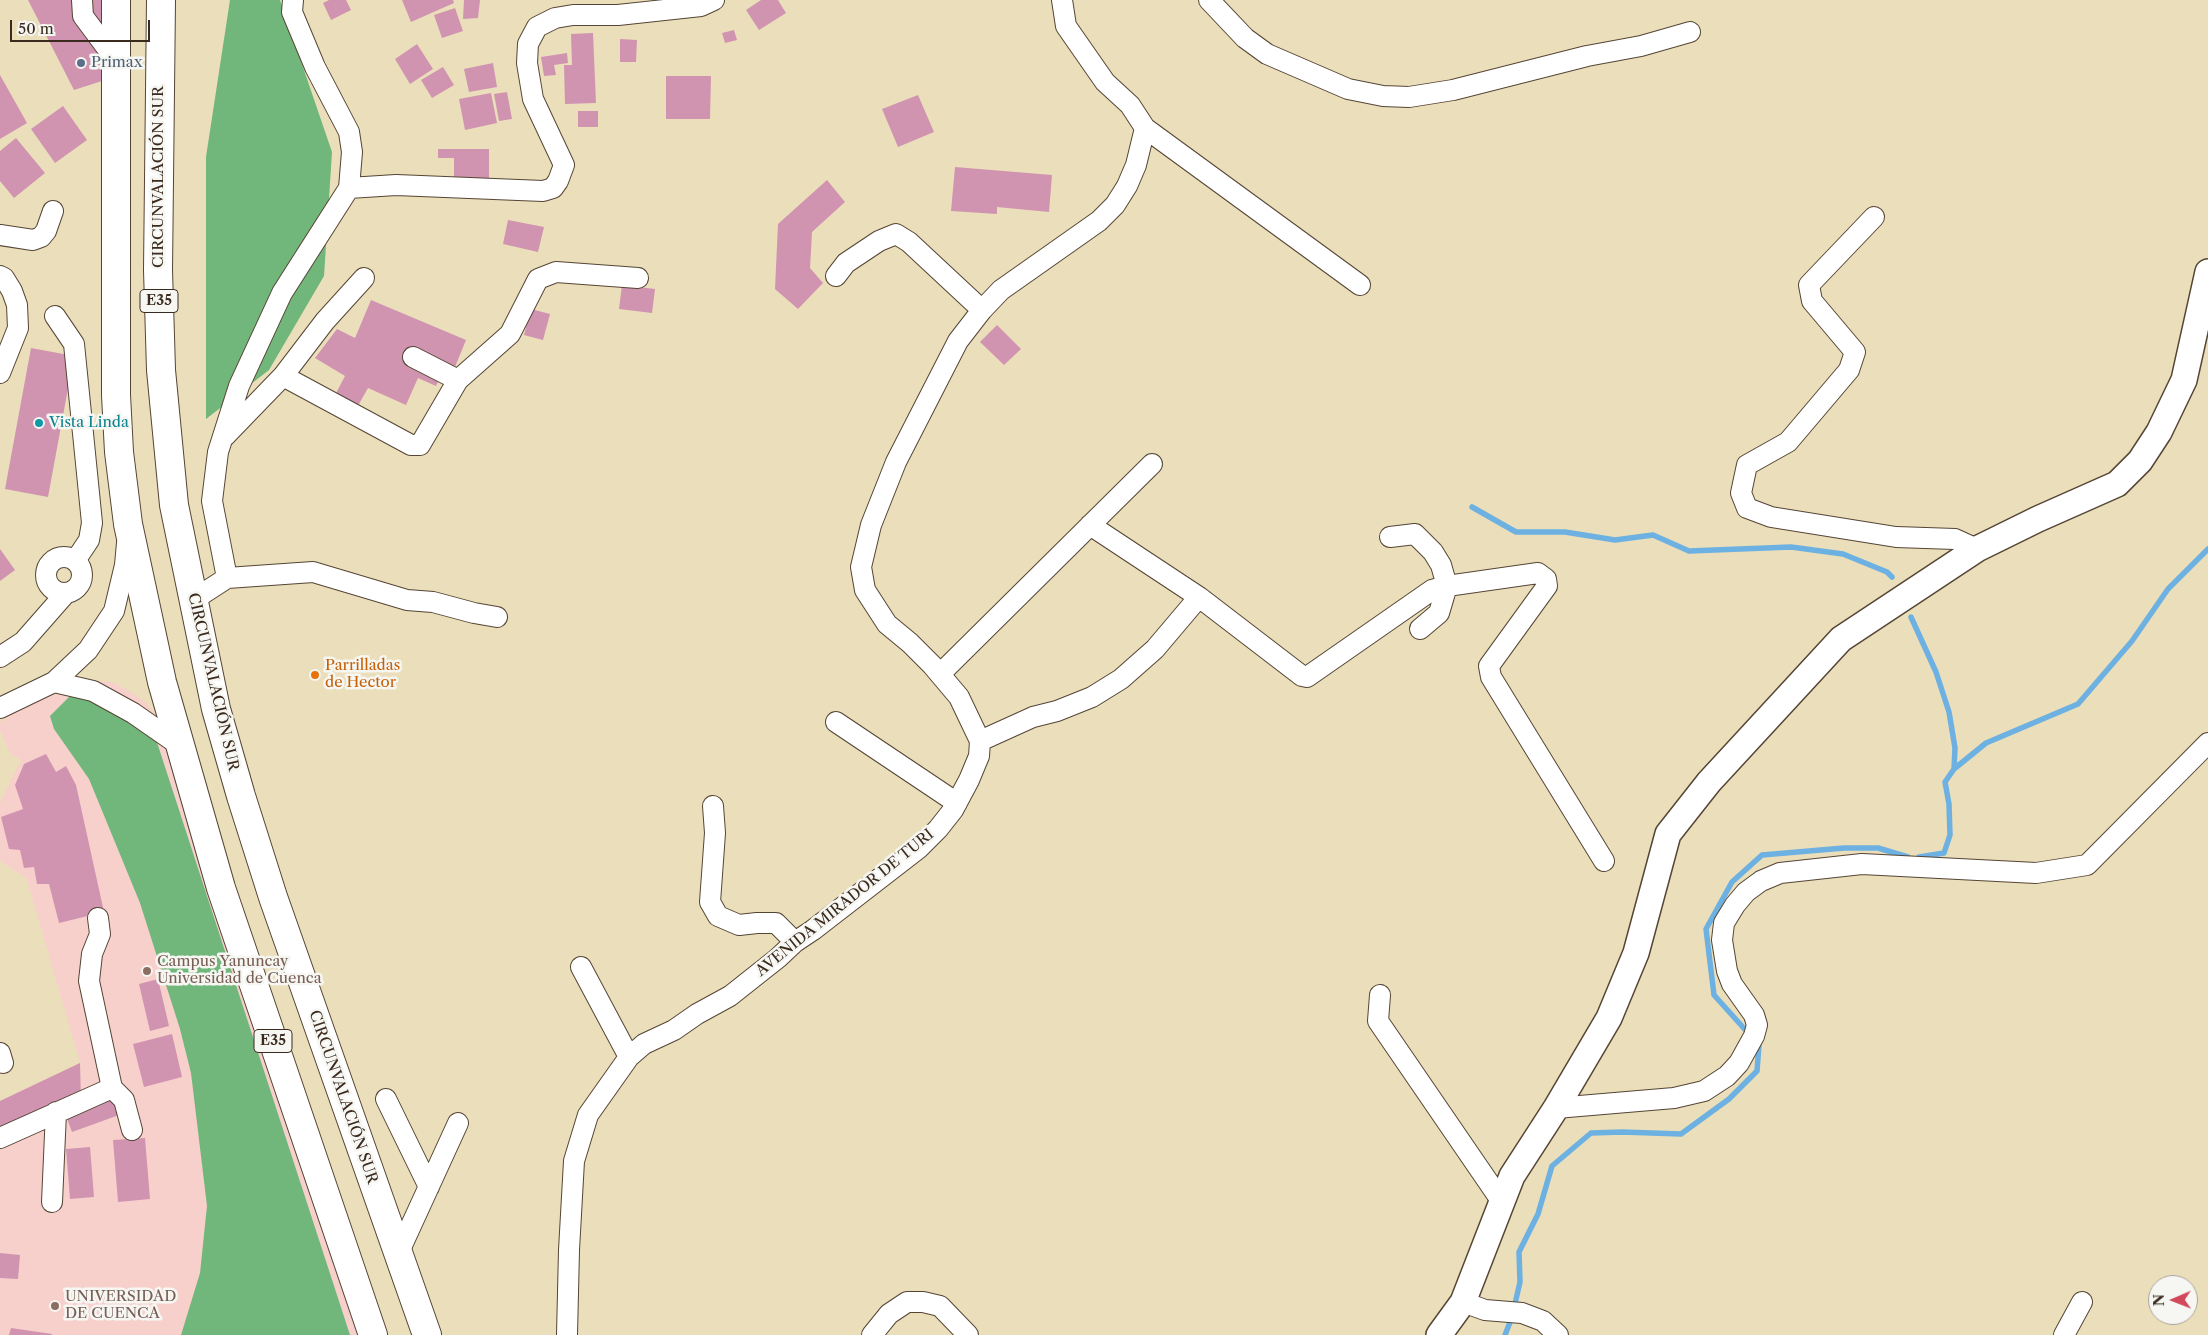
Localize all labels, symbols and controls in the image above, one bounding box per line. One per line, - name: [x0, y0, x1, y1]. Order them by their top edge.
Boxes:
- scale bar: [12, 10, 152, 42]
- text: 50 m: [18, 19, 54, 38]
- place label: Primax: [91, 54, 142, 72]
- marker: Primax: [75, 57, 87, 69]
- street label: CIRCUNVALACIÓN SUR: [150, 86, 168, 268]
- road number: E35: [140, 290, 178, 312]
- place label: Vista Linda: [49, 414, 129, 432]
- marker: Vista Linda: [33, 417, 45, 429]
- street label: CIRCUNVALACIÓN SUR: [184, 591, 242, 773]
- place label: Parrilladas de Hector: [325, 657, 400, 692]
- marker: Parrilladas de Hector: [309, 669, 321, 681]
- street label: AVENIDA MIRADOR DE TURI: [752, 826, 938, 980]
- place label: Campus Yanuncay Universidad de Cuenca: [157, 953, 322, 988]
- marker: Campus Yanuncay Universidad de Cuenca: [141, 965, 153, 977]
- street label: CIRCUNVALACIÓN SUR: [305, 1008, 381, 1186]
- road number: E35: [254, 1030, 292, 1052]
- north arrow: [2148, 1275, 2198, 1325]
- place label: UNIVERSIDAD DE CUENCA: [65, 1288, 176, 1323]
- text: N: [2150, 1294, 2168, 1306]
- marker: UNIVERSIDAD DE CUENCA: [49, 1300, 61, 1312]

